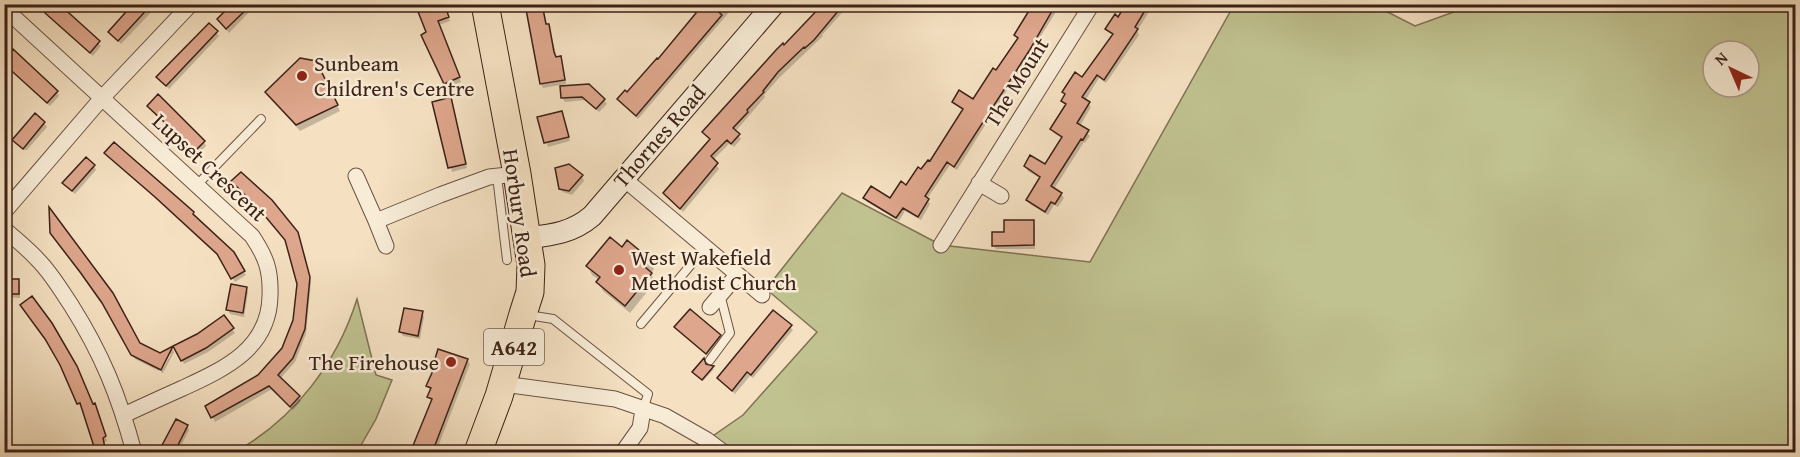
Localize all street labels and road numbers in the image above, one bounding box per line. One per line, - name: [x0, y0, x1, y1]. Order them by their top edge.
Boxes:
- street label: The Mount: [976, 30, 1056, 133]
- street label: Thornes Road: [605, 77, 713, 195]
- street label: Lupset Crescent: [146, 105, 275, 229]
- street label: Horbury Road: [495, 147, 545, 279]
- road number: A642: [484, 329, 544, 365]

